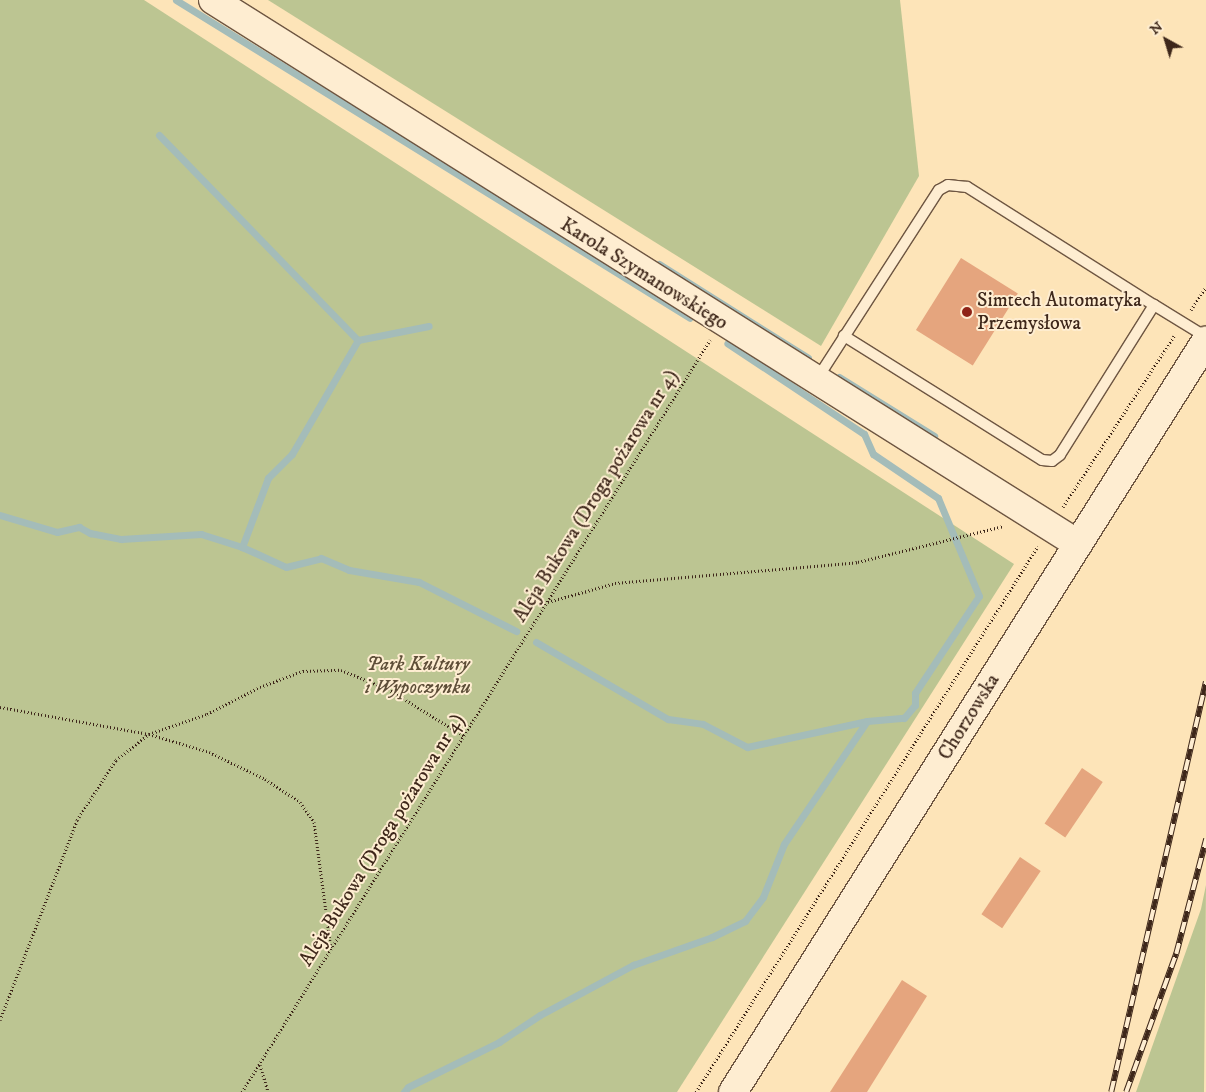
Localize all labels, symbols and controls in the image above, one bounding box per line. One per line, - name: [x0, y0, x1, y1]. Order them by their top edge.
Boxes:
- north arrow: [1141, 15, 1191, 65]
- text: N: [1146, 18, 1167, 39]
- street label: Karola Szymanowskiego: [556, 213, 732, 335]
- place label: Simtech Automatyka Przemysłowa: [977, 288, 1142, 335]
- marker: Simtech Automatyka Przemysłowa: [961, 306, 973, 318]
- street label: Aleja Bukowa (Droga pożarowa nr 4): [508, 365, 684, 627]
- park label: Park Kultury i Wypoczynku: [365, 652, 471, 699]
- street label: Chorzowska: [933, 669, 1005, 765]
- street label: Aleja Bukowa (Droga pożarowa nr 4): [294, 709, 470, 971]

